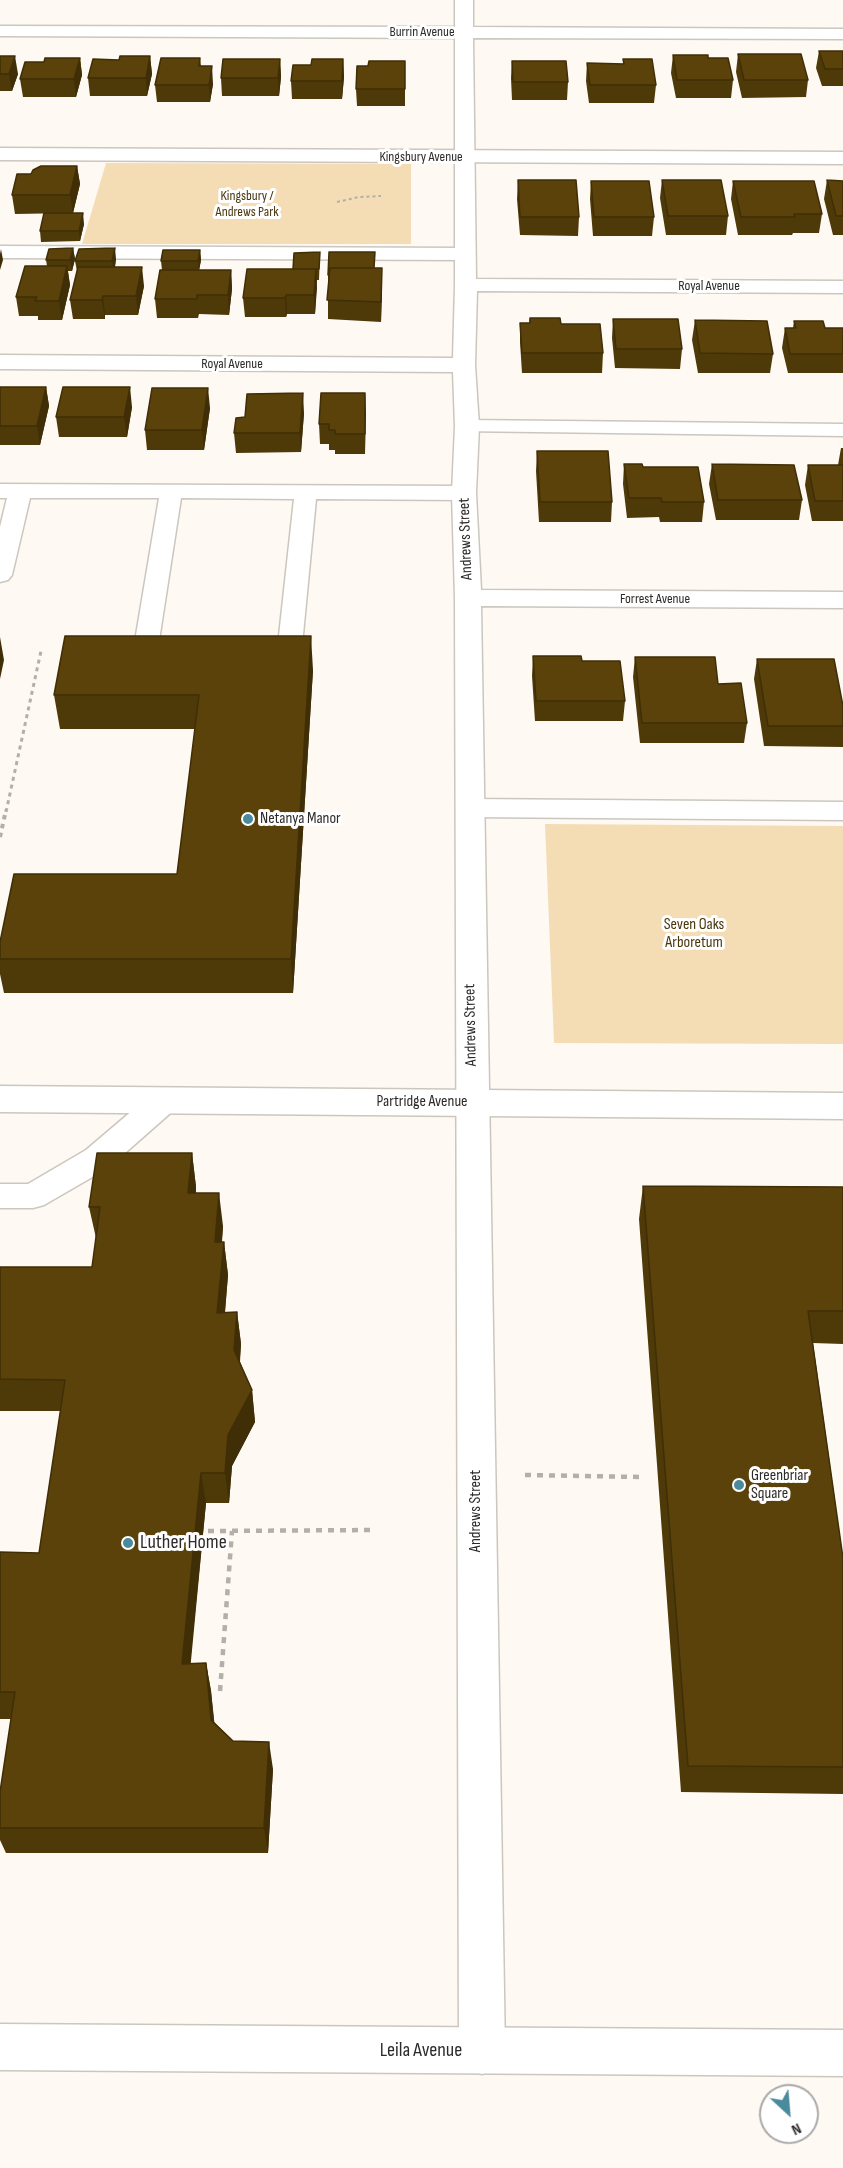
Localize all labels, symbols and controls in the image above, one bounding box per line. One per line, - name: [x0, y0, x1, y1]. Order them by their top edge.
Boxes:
- street label: Burrin Avenue: [389, 24, 455, 40]
- street label: Kingsbury Avenue: [379, 149, 463, 165]
- park label: Kingsbury / Andrews Park: [215, 188, 279, 220]
- street label: Royal Avenue: [678, 278, 740, 294]
- street label: Royal Avenue: [201, 356, 263, 372]
- street label: Andrews Street: [455, 497, 477, 581]
- street label: Forrest Avenue: [620, 591, 690, 607]
- place label: Netanya Manor: [260, 809, 341, 829]
- marker: Netanya Manor: [241, 812, 255, 826]
- park label: Seven Oaks Arboretum: [664, 915, 724, 953]
- street label: Andrews Street: [461, 984, 481, 1066]
- street label: Partridge Avenue: [376, 1092, 468, 1112]
- place label: Greenbriar Square: [751, 1466, 808, 1504]
- street label: Andrews Street: [466, 1470, 486, 1552]
- marker: Greenbriar Square: [732, 1478, 746, 1492]
- place label: Luther Home: [140, 1531, 227, 1555]
- marker: Luther Home: [121, 1536, 135, 1550]
- street label: Leila Avenue: [380, 2039, 462, 2063]
- north arrow: [759, 2084, 819, 2144]
- text: N: [788, 2118, 804, 2139]

